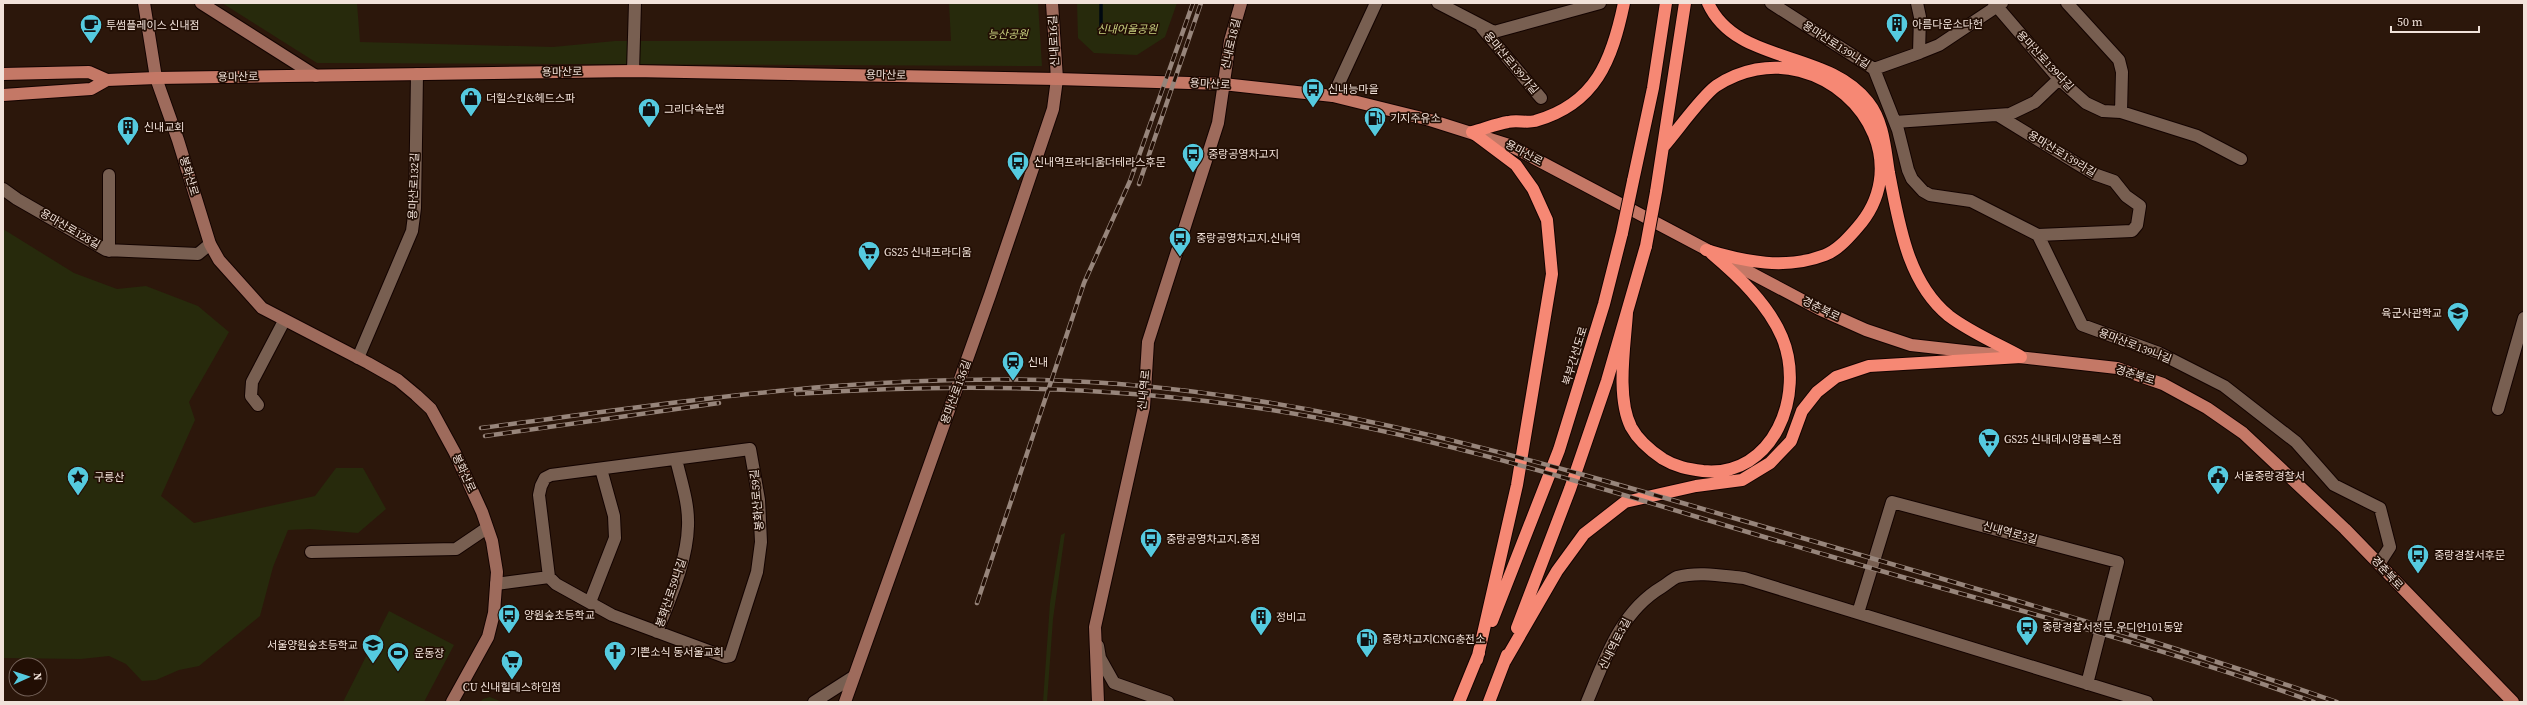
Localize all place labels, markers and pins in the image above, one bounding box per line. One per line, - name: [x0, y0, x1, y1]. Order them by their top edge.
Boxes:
- building icon: 아름다운소다헌: [1884, 11, 1910, 44]
- cafe icon: 투썸플레이스 신내점: [78, 12, 104, 45]
- place label: 아름다운소다헌: [1912, 17, 1983, 32]
- place label: 투썸플레이스 신내점: [106, 18, 200, 33]
- bus stop icon: 신내능마을: [1300, 76, 1326, 109]
- place label: 신내능마을: [1328, 82, 1379, 97]
- shop icon: 더힐스킨&헤드스파: [458, 85, 484, 118]
- place label: 더힐스킨&헤드스파: [486, 91, 576, 106]
- shop icon: 그리다속눈썹: [636, 96, 662, 129]
- place label: 그리다속눈썹: [664, 102, 725, 117]
- fuel station icon: 기지주유소: [1362, 105, 1388, 138]
- place label: 기지주유소: [1390, 111, 1441, 126]
- building icon: 신내교회: [115, 114, 141, 147]
- place label: 신내교회: [144, 120, 184, 135]
- bus stop icon: 중랑공영차고지: [1180, 141, 1206, 174]
- place label: 중랑공영차고지: [1208, 147, 1279, 162]
- bus stop icon: 신내역프라디움더테라스후문: [1005, 149, 1031, 182]
- place label: 신내역프라디움더테라스후문: [1034, 155, 1166, 170]
- bus stop icon: 중랑공영차고지.신내역: [1167, 225, 1193, 258]
- place label: 중랑공영차고지.신내역: [1196, 231, 1301, 246]
- supermarket icon: GS25 신내프라디움: [856, 239, 882, 272]
- place label: GS25 신내프라디움: [884, 245, 971, 260]
- school or university icon: 육군사관학교: [2445, 300, 2471, 333]
- place label: 육군사관학교: [2381, 306, 2442, 321]
- station icon: 신내: [1000, 349, 1026, 382]
- place label: 신내: [1028, 355, 1048, 370]
- supermarket icon: GS25 신내데시앙플렉스점: [1976, 426, 2002, 459]
- place label: GS25 신내데시앙플렉스점: [2004, 432, 2122, 447]
- public building icon: 서울중랑경찰서: [2205, 463, 2231, 496]
- place icon: 구릉산: [65, 464, 91, 497]
- place label: 서울중랑경찰서: [2234, 469, 2305, 484]
- place label: 구릉산: [94, 470, 124, 485]
- bus stop icon: 중랑공영차고지.종점: [1138, 526, 1164, 559]
- place label: 중랑공영차고지.종점: [1166, 532, 1260, 547]
- bus stop icon: 중랑경찰서후문: [2405, 542, 2431, 575]
- place label: 중랑경찰서후문: [2434, 548, 2505, 563]
- bus stop icon: 양원숲초등학교: [496, 602, 522, 635]
- building icon: 정비고: [1248, 604, 1274, 637]
- place label: 양원숲초등학교: [524, 608, 595, 623]
- place label: 정비고: [1276, 610, 1306, 625]
- bus stop icon: 중랑경찰서정문.우디안101동앞: [2014, 614, 2040, 647]
- place label: 중랑경찰서정문.우디안101동앞: [2042, 620, 2183, 635]
- fuel station icon: 중랑차고지CNG충전소: [1354, 626, 1380, 659]
- school or university icon: 서울양원숲초등학교: [360, 632, 386, 665]
- place label: 중랑차고지CNG충전소: [1382, 632, 1485, 647]
- place label: 서울양원숲초등학교: [267, 638, 358, 653]
- church icon: 기쁜소식 동서울교회: [602, 639, 628, 672]
- sports icon: 운동장: [385, 640, 411, 673]
- place label: 기쁜소식 동서울교회: [630, 645, 724, 660]
- place label: 운동장: [414, 646, 444, 661]
- supermarket icon: CU 신내힐데스하임점: [499, 648, 525, 681]
- place label: CU 신내힐데스하임점: [463, 680, 561, 695]

